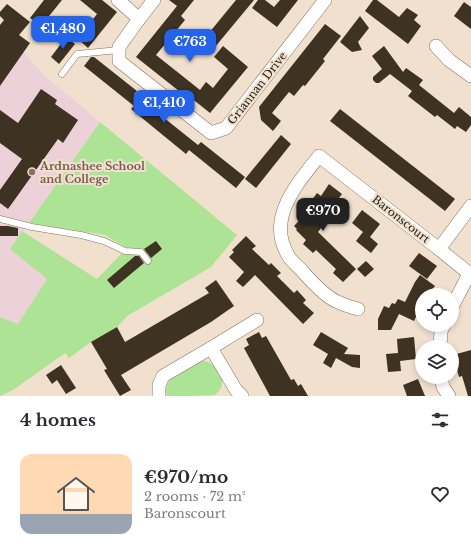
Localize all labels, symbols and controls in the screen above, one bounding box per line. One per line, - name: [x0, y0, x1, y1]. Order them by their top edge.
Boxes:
- pin: €1,480: [30, 16, 96, 50]
- text: €1,480: [40, 20, 86, 37]
- pin: €763: [166, 29, 214, 63]
- text: €763: [173, 33, 207, 50]
- street label: Griannan Drive: [224, 49, 290, 127]
- pin: €1,410: [131, 90, 197, 124]
- text: €1,410: [142, 94, 186, 111]
- place label: Ardnashee School and College: [39, 159, 145, 186]
- marker: Ardnashee School and College: [27, 167, 37, 177]
- street label: Baronscourt: [369, 192, 433, 246]
- pin: €970: [299, 198, 347, 232]
- text: €970: [305, 202, 341, 219]
- map controls: [415, 288, 459, 384]
- button: locate: [415, 288, 459, 332]
- button: layers: [415, 340, 459, 384]
- icon: filters: [429, 409, 451, 431]
- text: 4 homes: [20, 410, 96, 431]
- text: €970/mo: [144, 467, 228, 488]
- icon: home: [52, 470, 100, 518]
- icon: heart: [429, 483, 451, 505]
- text: 2 rooms · 72 m²: [144, 488, 246, 505]
- text: Baronscourt: [144, 505, 226, 522]

